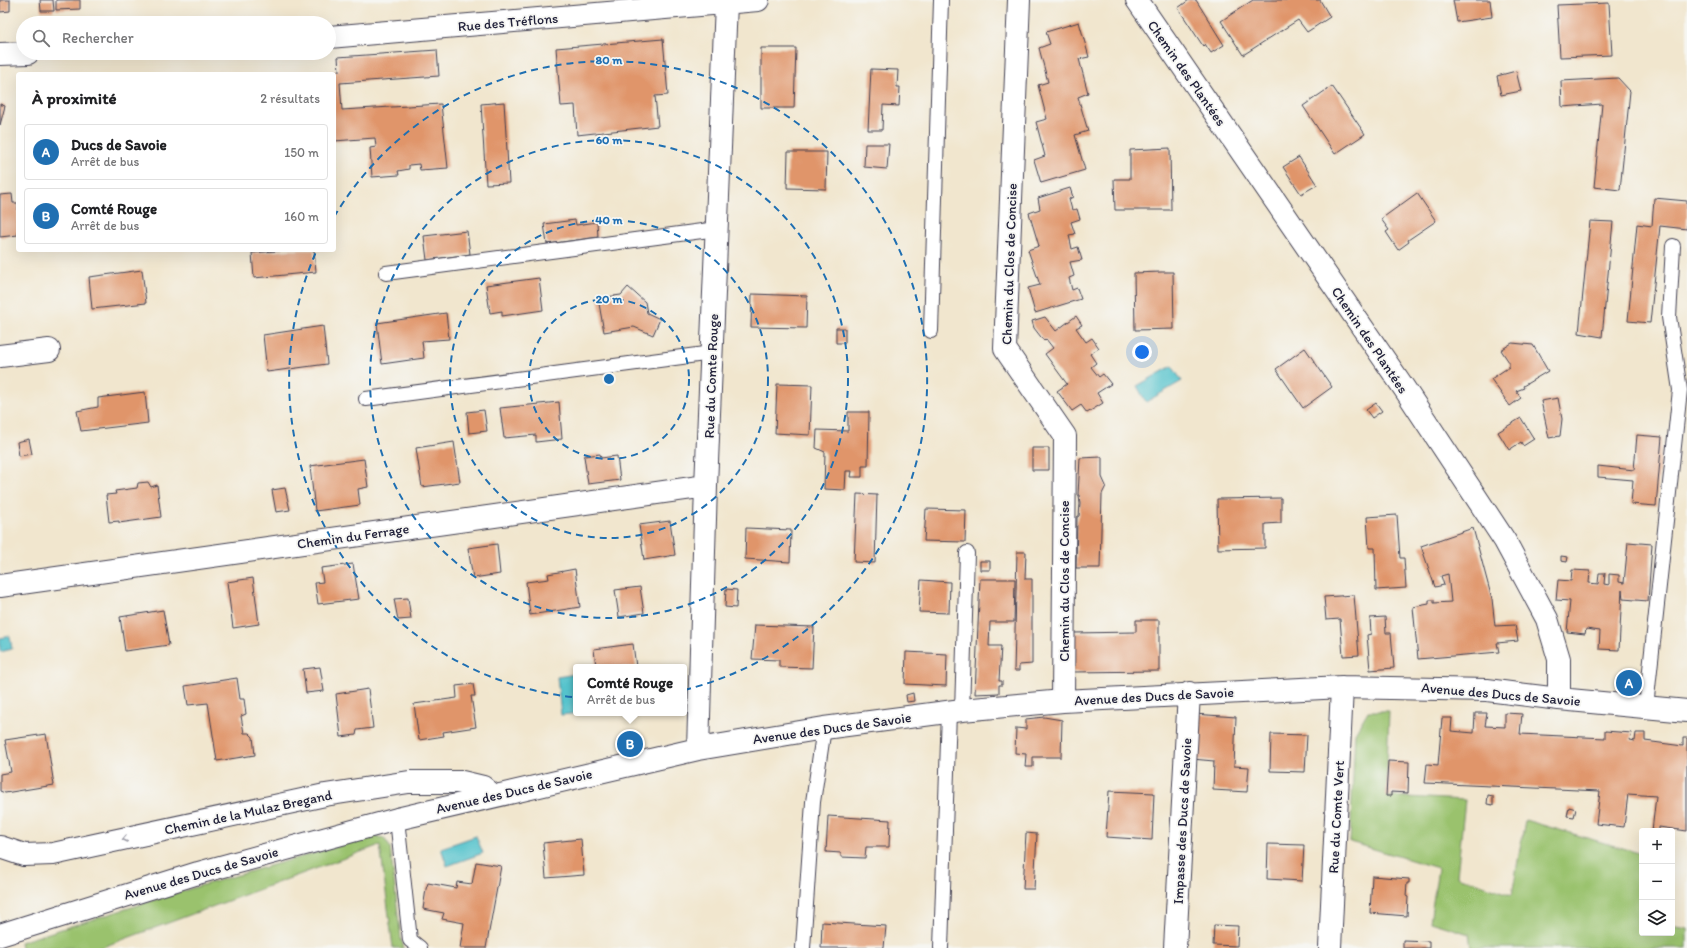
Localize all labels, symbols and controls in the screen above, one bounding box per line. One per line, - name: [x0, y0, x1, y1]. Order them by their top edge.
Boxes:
- street label: Rue des Tréflons: [457, 10, 559, 35]
- search box: [16, 16, 336, 60]
- street label: Chemin des Plantées: [1144, 17, 1229, 129]
- icon: search: [30, 27, 52, 49]
- text: Rechercher: [62, 29, 134, 47]
- text: 80 m: [596, 53, 623, 67]
- text: À proximité: [32, 88, 117, 108]
- text: 2 résultats: [260, 91, 320, 106]
- text: 60 m: [596, 133, 623, 147]
- text: Ducs de Savoie: [71, 136, 167, 154]
- text: A: [42, 145, 50, 160]
- text: 150 m: [284, 145, 319, 160]
- text: Arrêt de bus: [71, 154, 139, 169]
- street label: Chemin du Clos de Concise: [998, 183, 1021, 345]
- text: Comté Rouge: [71, 200, 157, 218]
- text: B: [42, 209, 50, 224]
- text: 160 m: [284, 209, 319, 224]
- text: 40 m: [595, 213, 624, 227]
- text: Arrêt de bus: [71, 218, 139, 233]
- street label: Chemin des Plantées: [1328, 284, 1412, 397]
- text: 20 m: [596, 292, 623, 306]
- street label: Rue du Comte Rouge: [701, 313, 722, 439]
- your location: [1132, 342, 1152, 362]
- centre of rings: [602, 372, 616, 386]
- street label: Chemin du Clos de Concise: [1056, 500, 1073, 662]
- street label: Chemin du Ferrage: [296, 520, 410, 553]
- popup: [573, 664, 687, 716]
- pin: A: [1616, 668, 1642, 698]
- text: Comté Rouge: [587, 674, 673, 692]
- street label: Avenue des Ducs de Savoie: [1421, 679, 1582, 710]
- street label: Avenue des Ducs de Savoie: [1074, 684, 1235, 709]
- text: Arrêt de bus: [587, 692, 655, 707]
- street label: Avenue des Ducs de Savoie: [752, 709, 913, 748]
- pin: B: [617, 729, 643, 759]
- street label: Impasse des Ducs de Savoie: [1170, 737, 1195, 905]
- street label: Rue du Comte Vert: [1325, 760, 1348, 874]
- street label: Avenue des Ducs de Savoie: [434, 765, 594, 818]
- street label: Chemin de la Mulaz Bregand: [163, 786, 334, 839]
- map controls: [1639, 828, 1675, 936]
- button: +: [1639, 828, 1675, 864]
- one-way arrow: [121, 834, 128, 842]
- street label: Avenue des Ducs de Savoie: [122, 843, 281, 904]
- button: −: [1639, 864, 1675, 900]
- button: layers: [1639, 900, 1675, 936]

